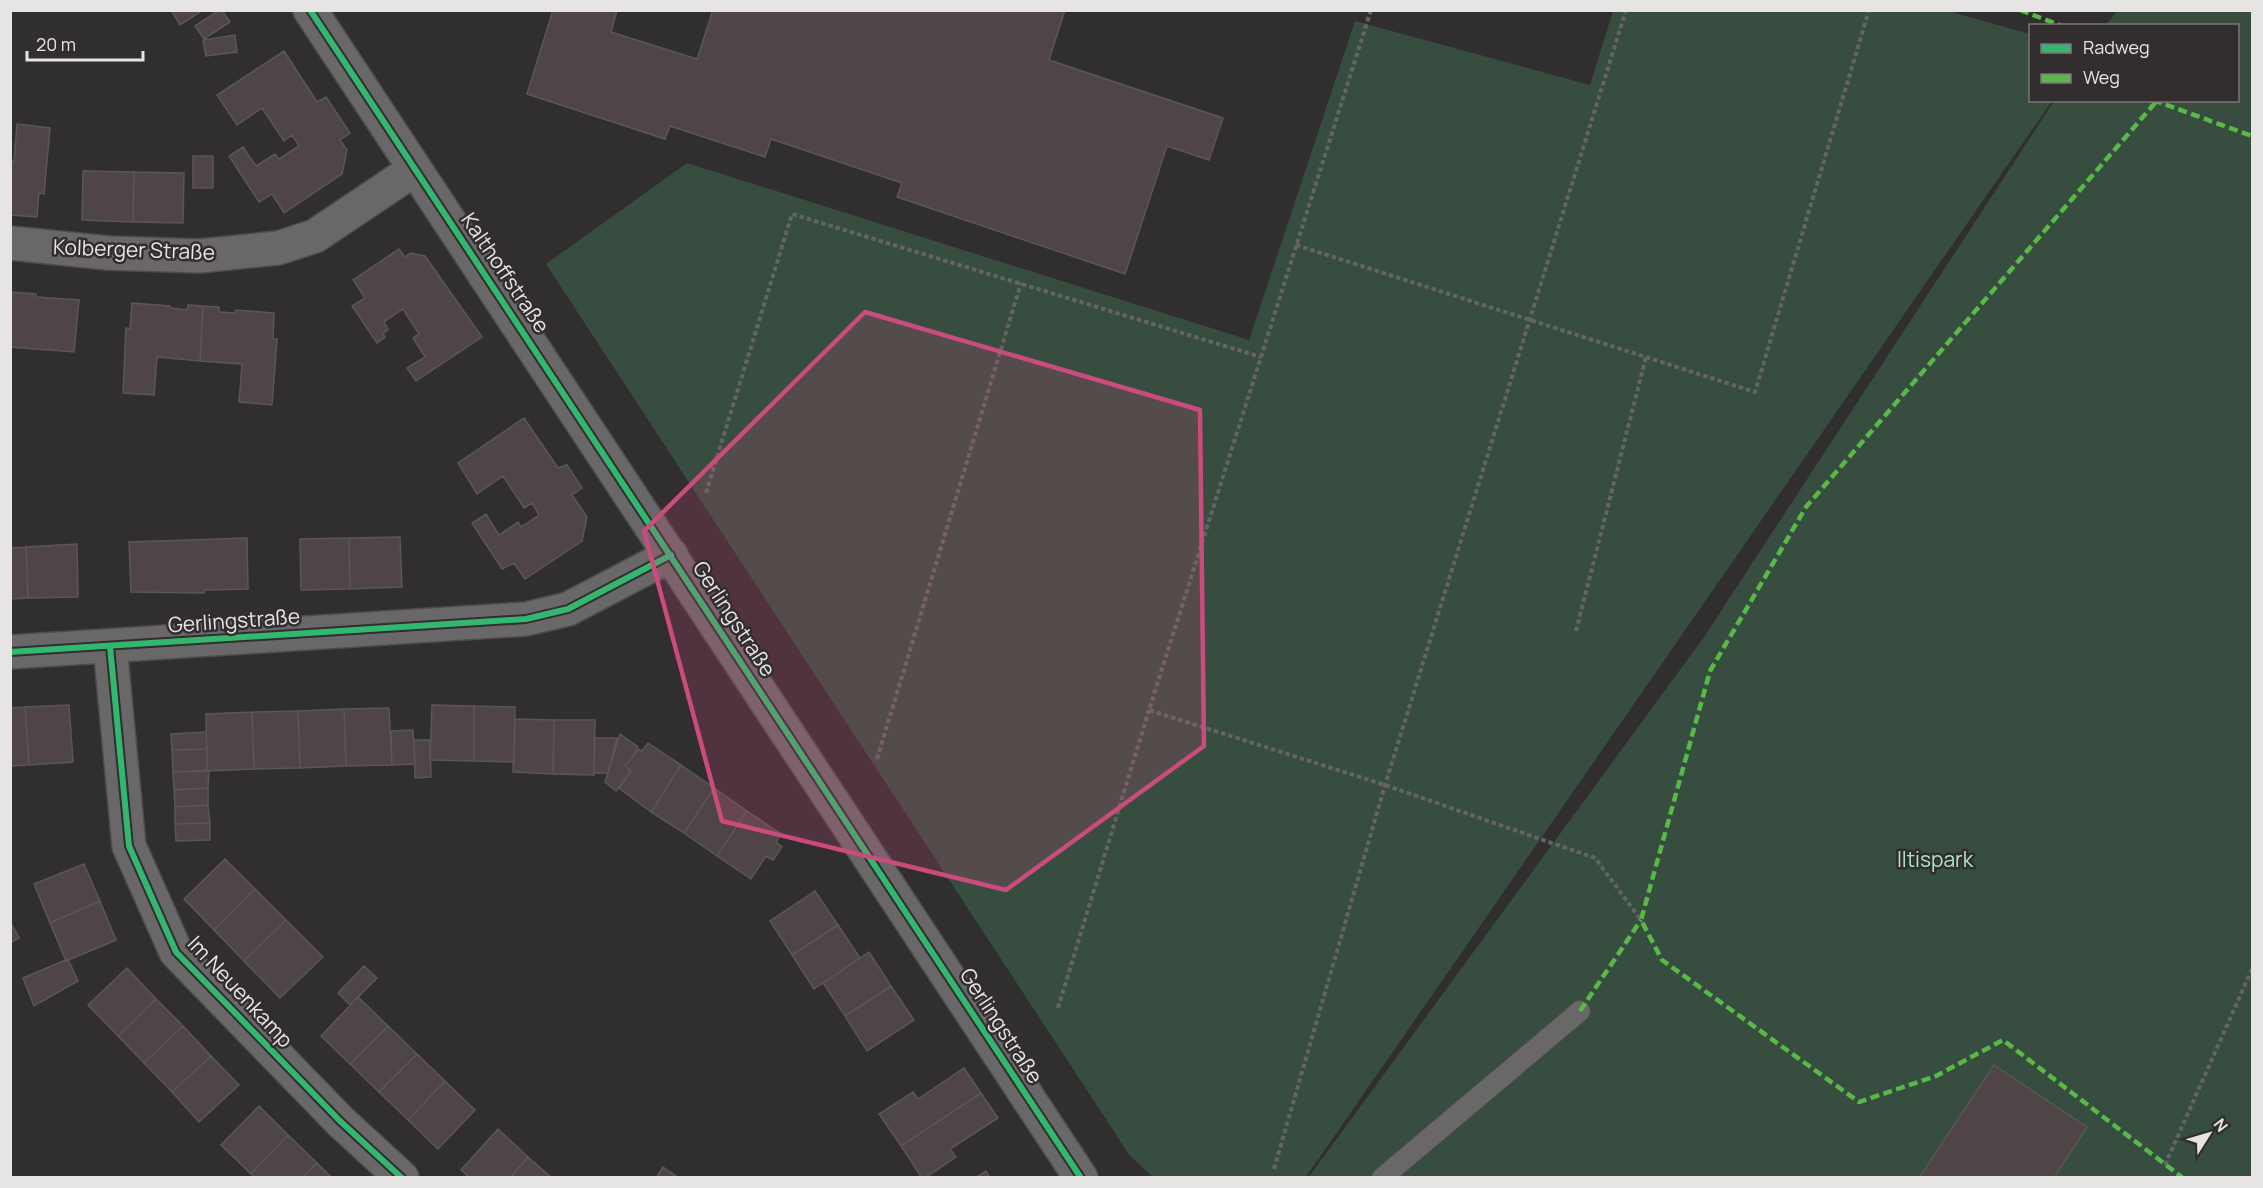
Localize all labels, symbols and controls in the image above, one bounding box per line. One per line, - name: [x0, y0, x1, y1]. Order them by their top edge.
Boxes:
- scale bar: [27, 24, 142, 62]
- legend: [2029, 24, 2239, 102]
- text: 20 m: [36, 32, 76, 56]
- text: Radweg: [2083, 35, 2150, 59]
- text: Weg: [2083, 65, 2120, 89]
- street label: Kalthoffstraße: [455, 207, 556, 338]
- street label: Kolberger Straße: [52, 232, 216, 266]
- street label: Gerlingstraße: [687, 555, 783, 682]
- street label: Gerlingstraße: [167, 601, 301, 639]
- park label: Iltispark: [1897, 845, 1974, 873]
- street label: Im Neuenkamp: [182, 930, 300, 1053]
- street label: Gerlingstraße: [954, 962, 1050, 1089]
- north arrow: [2179, 1104, 2239, 1164]
- text: N: [2209, 1114, 2233, 1136]

